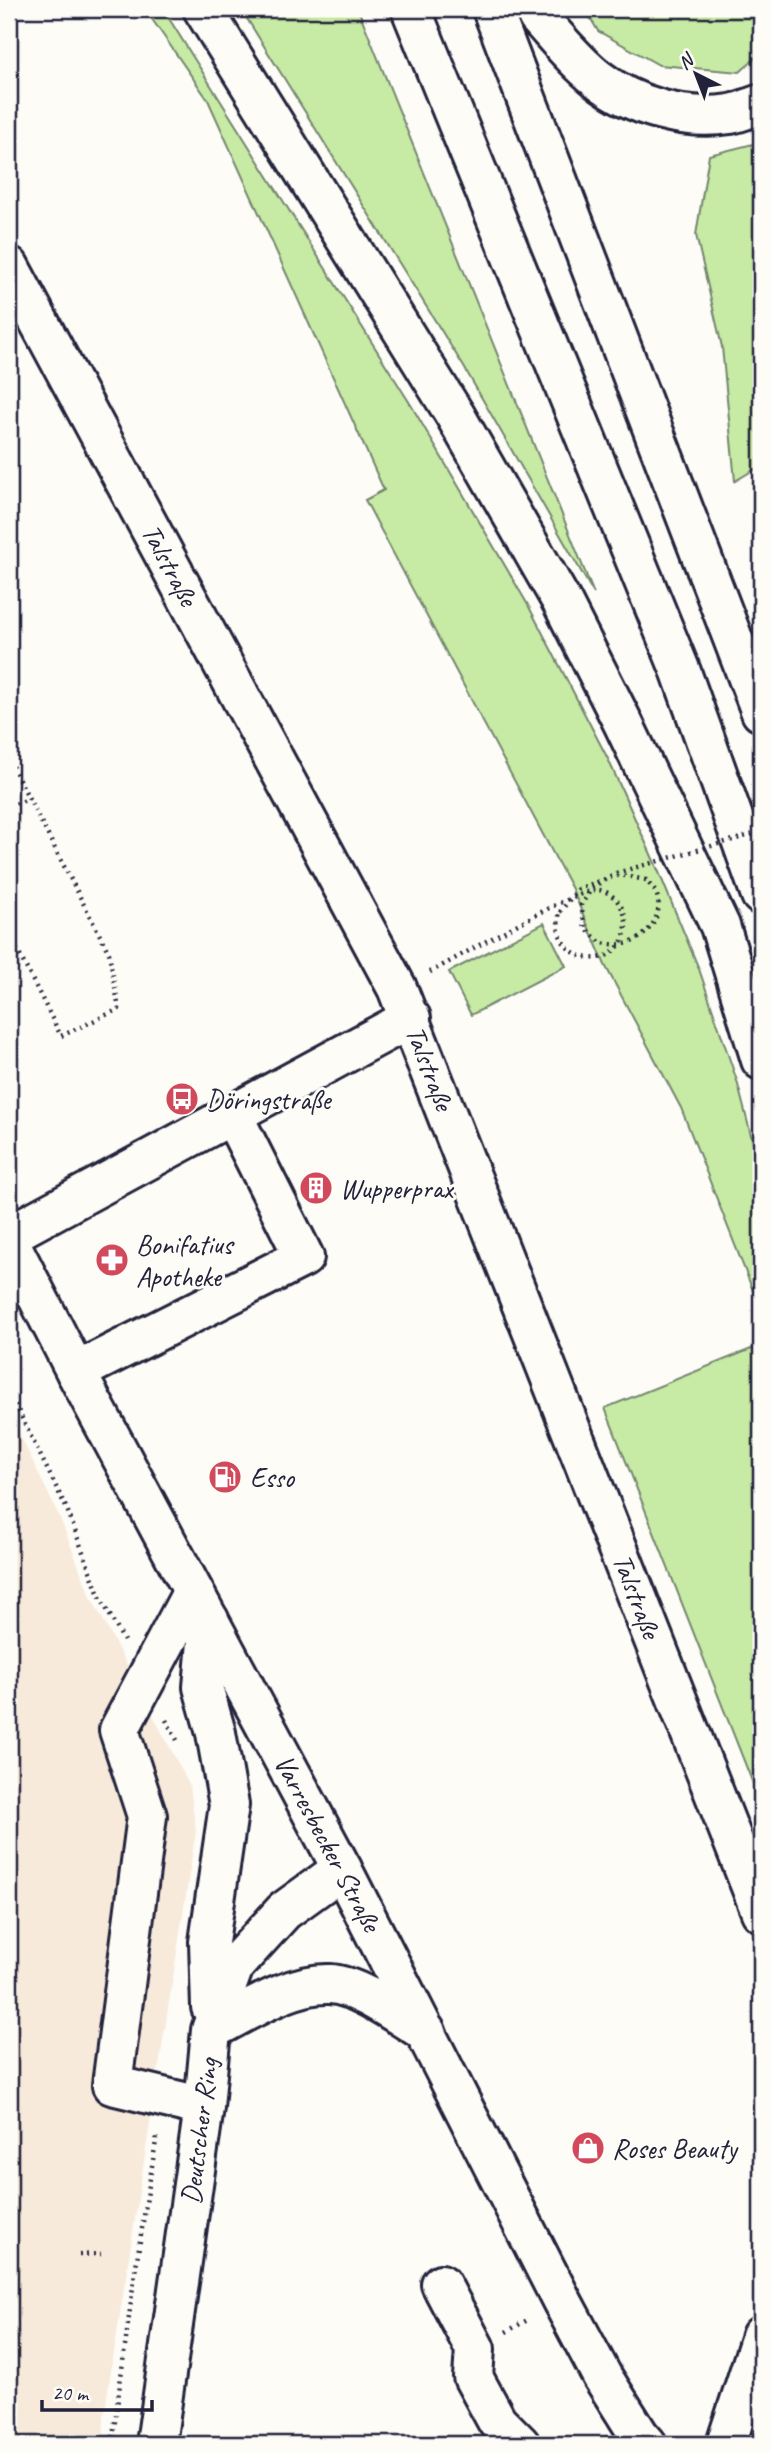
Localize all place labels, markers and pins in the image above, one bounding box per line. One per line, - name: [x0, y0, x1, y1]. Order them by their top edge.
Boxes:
- bus stop icon: Döringstraße: [163, 1080, 201, 1118]
- place label: Döringstraße: [206, 1082, 332, 1117]
- building icon: Wupperprax: [297, 1169, 335, 1207]
- place label: Wupperprax: [340, 1171, 455, 1206]
- place label: Bonifatius Apotheke: [136, 1227, 235, 1294]
- pharmacy icon: Bonifatius Apotheke: [93, 1241, 131, 1279]
- fuel station icon: Esso: [206, 1458, 244, 1496]
- place label: Esso: [250, 1460, 296, 1495]
- shop icon: Roses Beauty: [569, 2129, 607, 2167]
- place label: Roses Beauty: [612, 2131, 739, 2166]

